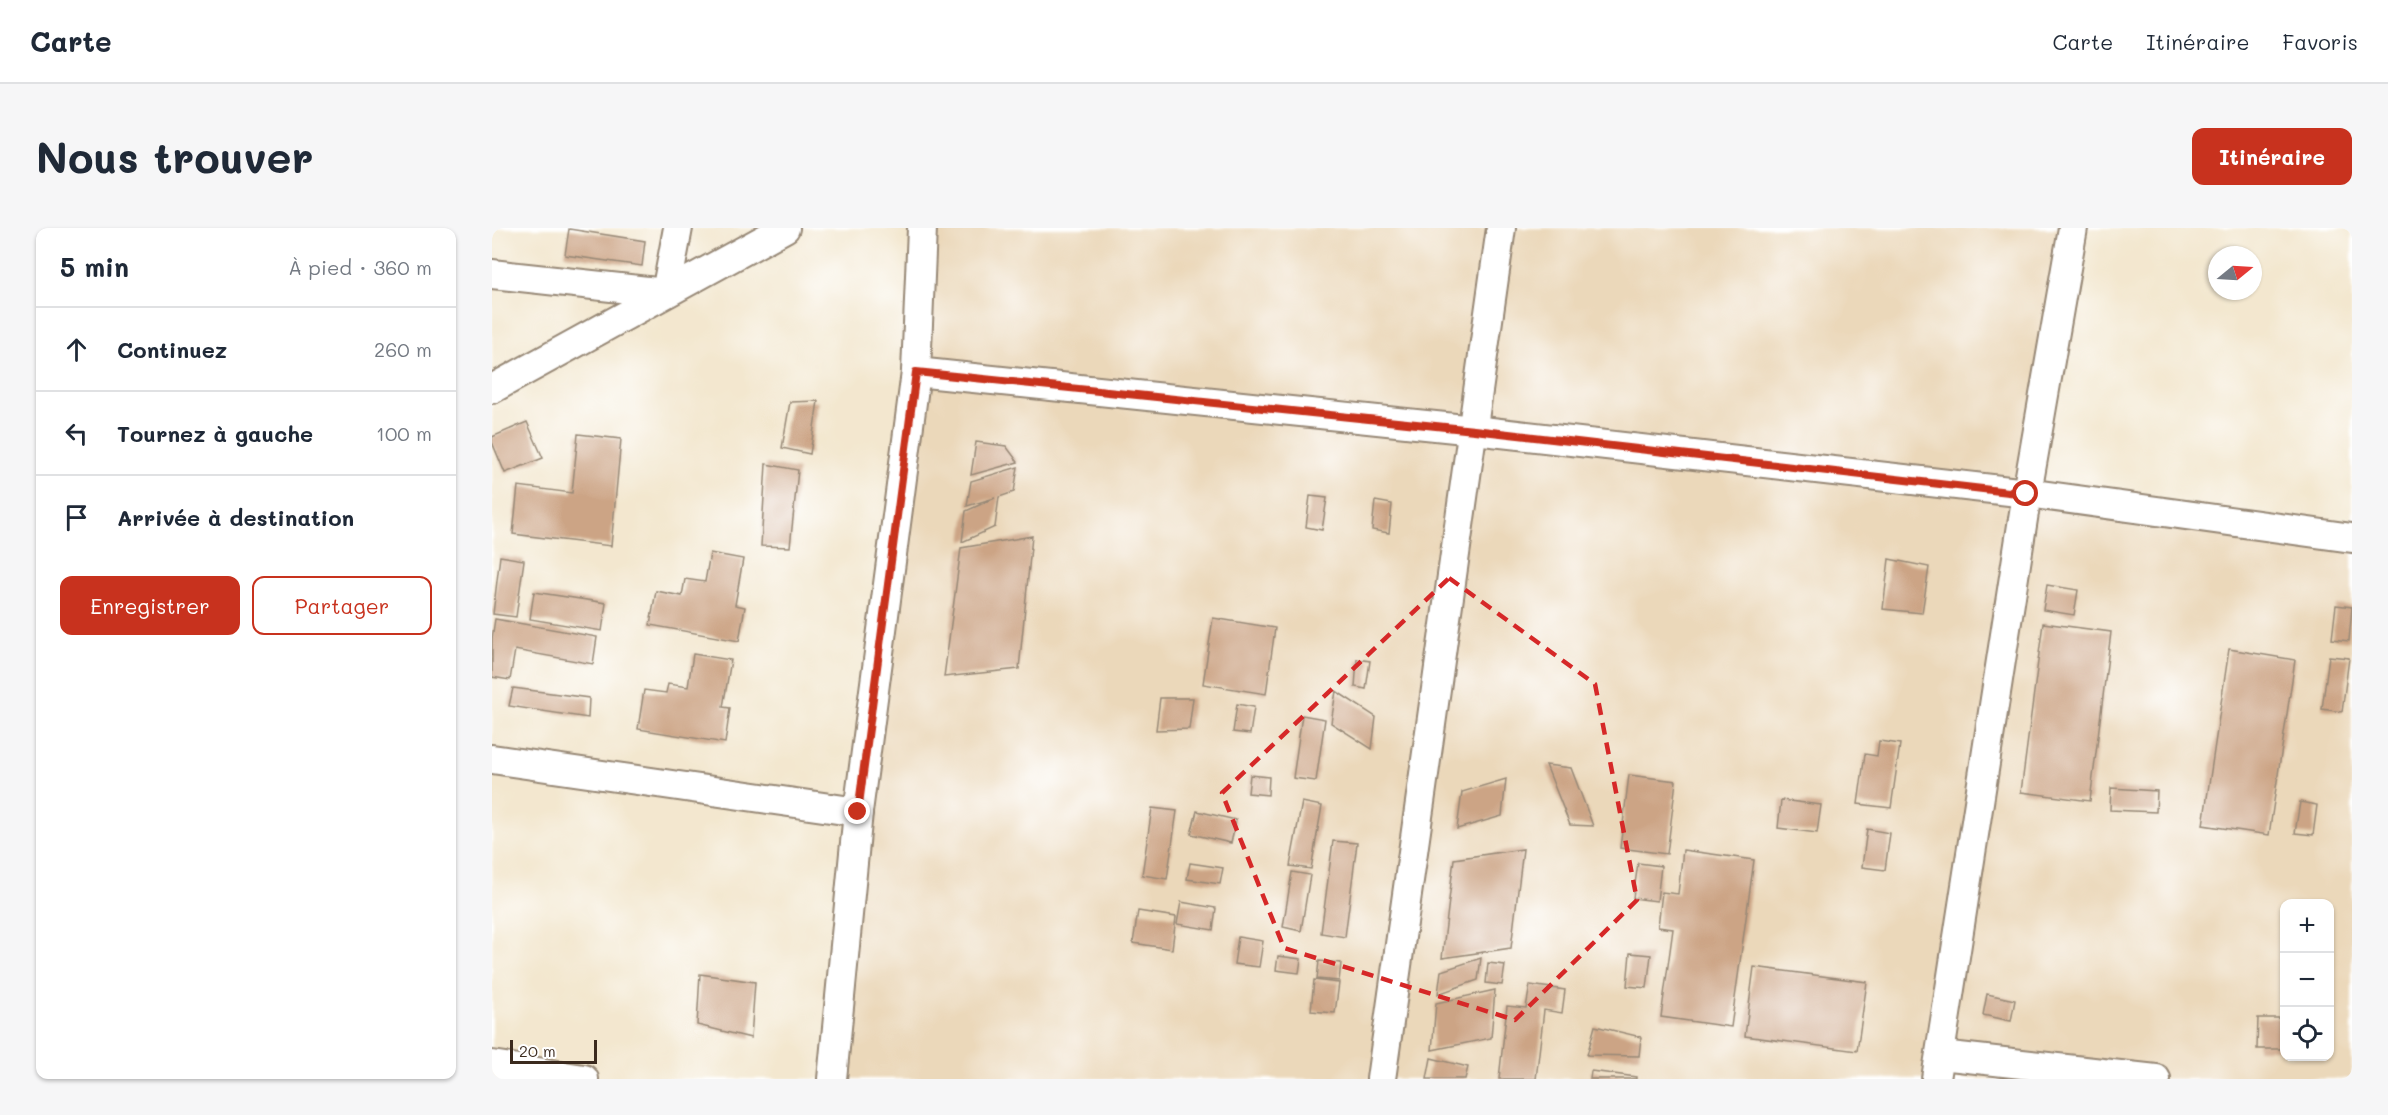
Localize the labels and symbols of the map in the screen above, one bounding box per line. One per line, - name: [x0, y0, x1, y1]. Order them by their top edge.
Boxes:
- north arrow: [2208, 246, 2262, 300]
- route start: [2012, 480, 2038, 506]
- route end: [844, 798, 870, 824]
- scale bar: [510, 1037, 597, 1064]

